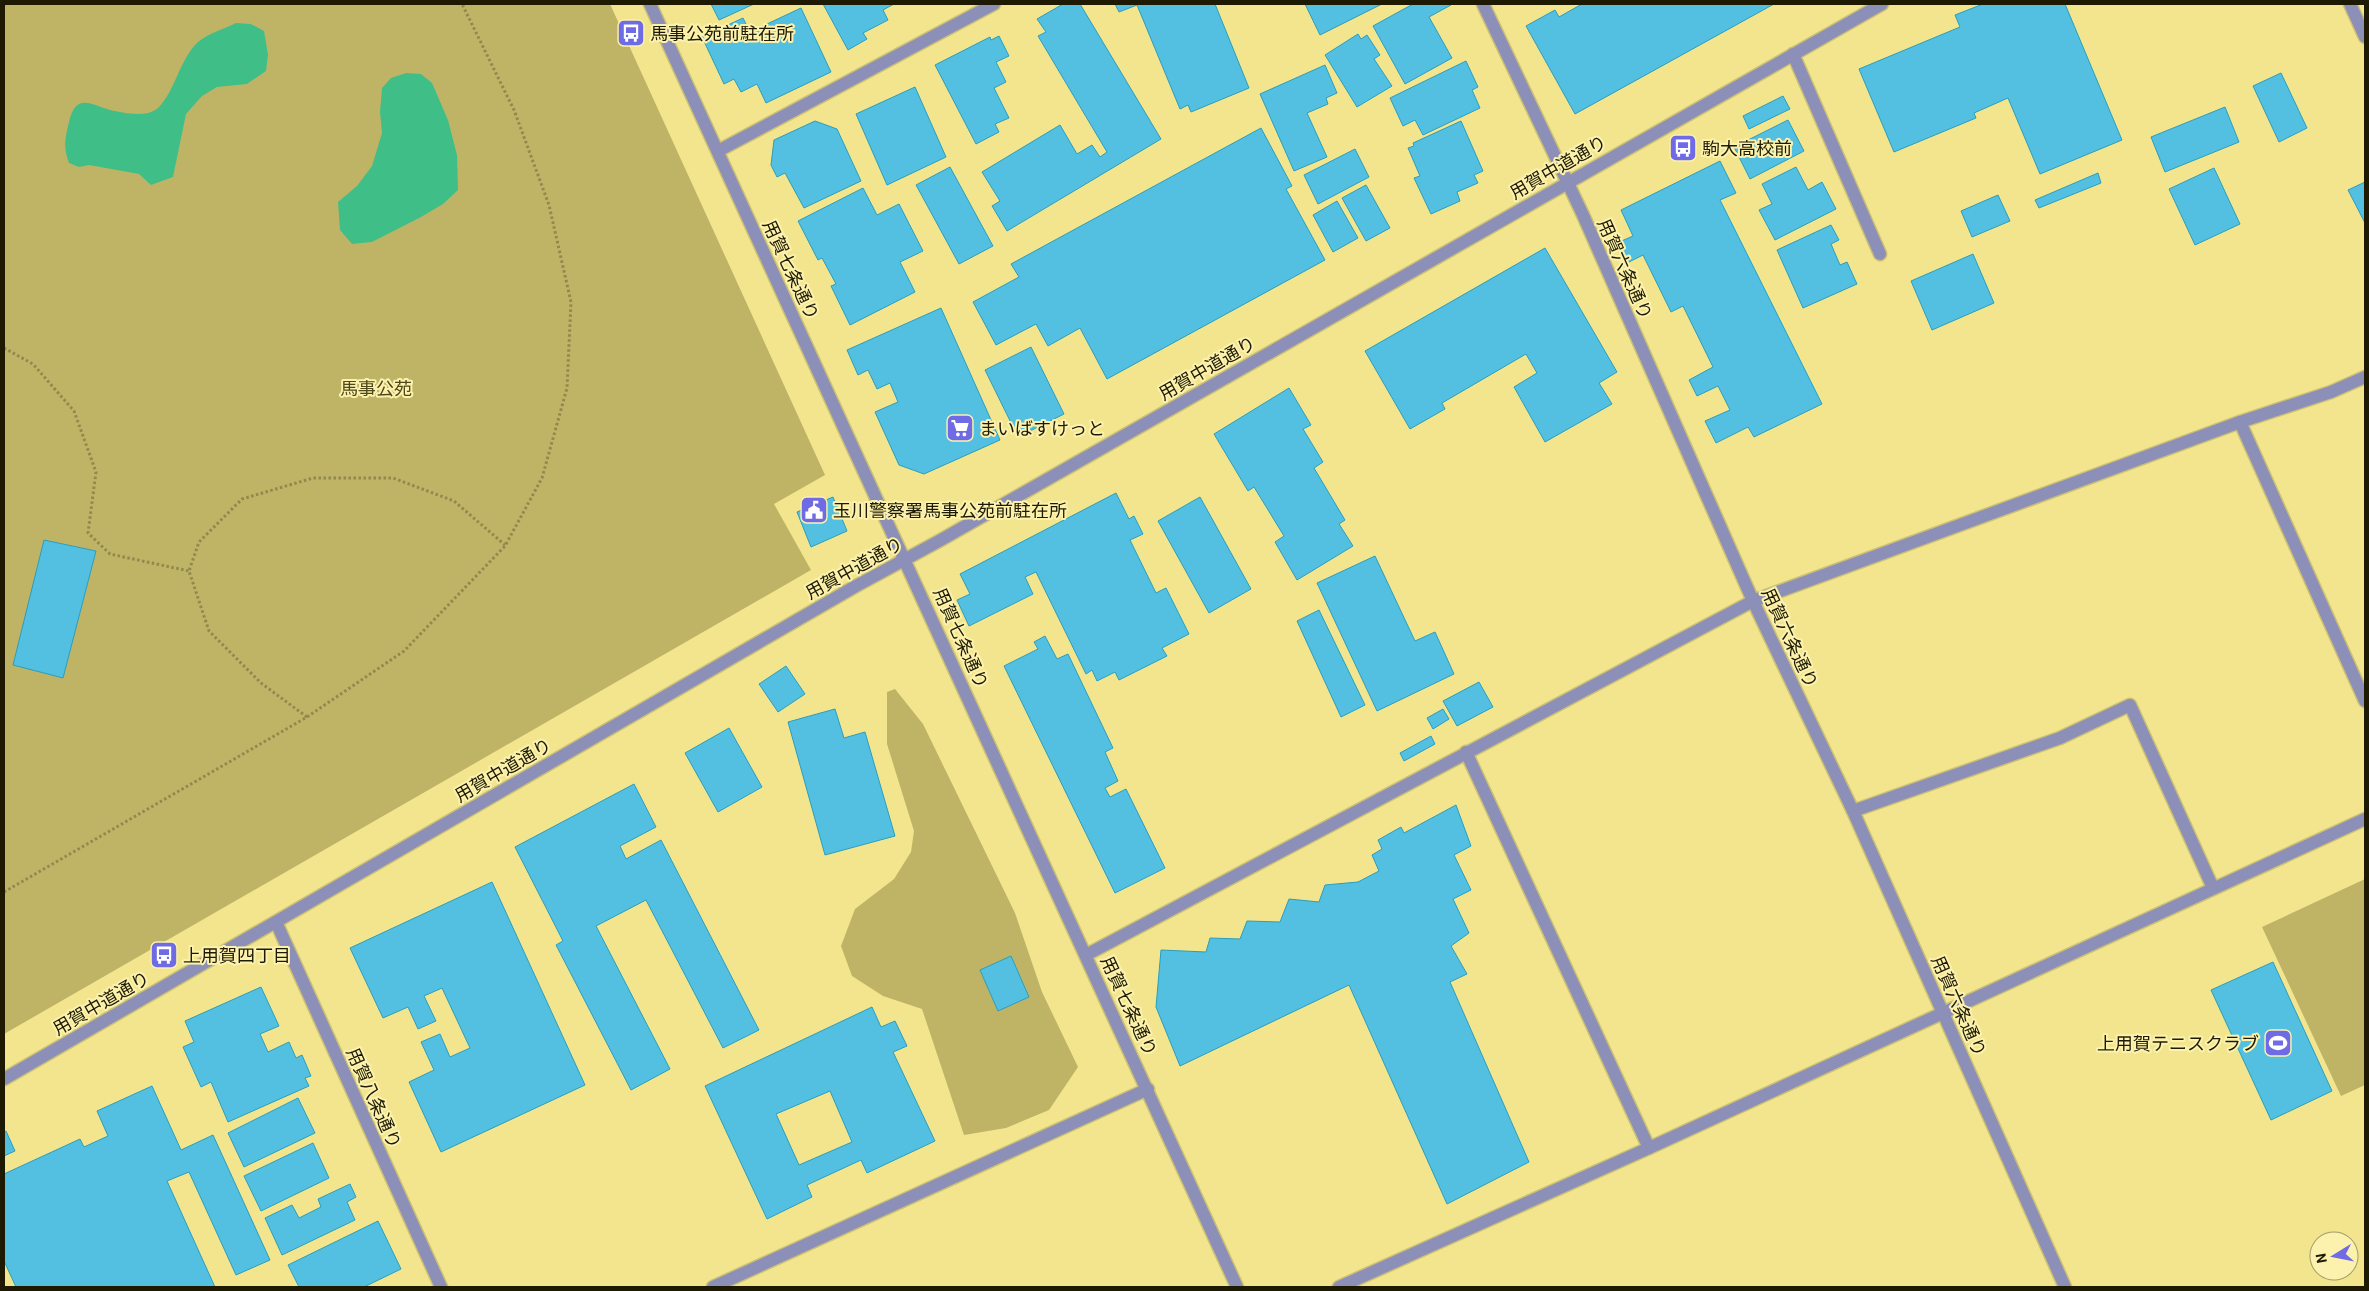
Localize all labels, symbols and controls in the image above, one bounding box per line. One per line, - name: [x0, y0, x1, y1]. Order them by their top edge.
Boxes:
- bus stop icon: 馬事公苑前駐在所: [616, 18, 646, 48]
- place label: 馬事公苑前駐在所: [650, 23, 794, 44]
- street label: 用賀中道通り: [1506, 131, 1610, 203]
- bus stop icon: 駒大高校前: [1668, 133, 1698, 163]
- place label: 駒大高校前: [1702, 138, 1792, 159]
- street label: 用賀六条通り: [1593, 215, 1657, 323]
- street label: 用賀七条通り: [759, 217, 823, 323]
- street label: 用賀中道通り: [1155, 332, 1259, 404]
- park label: 馬事公苑: [340, 378, 412, 399]
- supermarket icon: まいばすけっと: [945, 413, 975, 443]
- place label: まいばすけっと: [979, 418, 1105, 439]
- public building icon: 玉川警察署馬事公苑前駐在所: [799, 495, 829, 525]
- place label: 玉川警察署馬事公苑前駐在所: [833, 500, 1067, 521]
- street label: 用賀中道通り: [802, 533, 906, 603]
- street label: 用賀七条通り: [929, 584, 993, 692]
- street label: 用賀六条通り: [1758, 585, 1822, 691]
- street label: 用賀中道通り: [451, 734, 555, 806]
- bus stop icon: 上用賀四丁目: [149, 940, 179, 970]
- place label: 上用賀四丁目: [183, 945, 291, 966]
- street label: 用賀六条通り: [1927, 952, 1991, 1060]
- street label: 用賀七条通り: [1097, 953, 1161, 1059]
- street label: 用賀中道通り: [49, 967, 153, 1039]
- sports icon: 上用賀テニスクラブ: [2263, 1028, 2293, 1058]
- place label: 上用賀テニスクラブ: [2097, 1033, 2259, 1054]
- street label: 用賀八条通り: [342, 1044, 406, 1152]
- north arrow: [2309, 1231, 2359, 1281]
- text: N: [2312, 1252, 2330, 1265]

